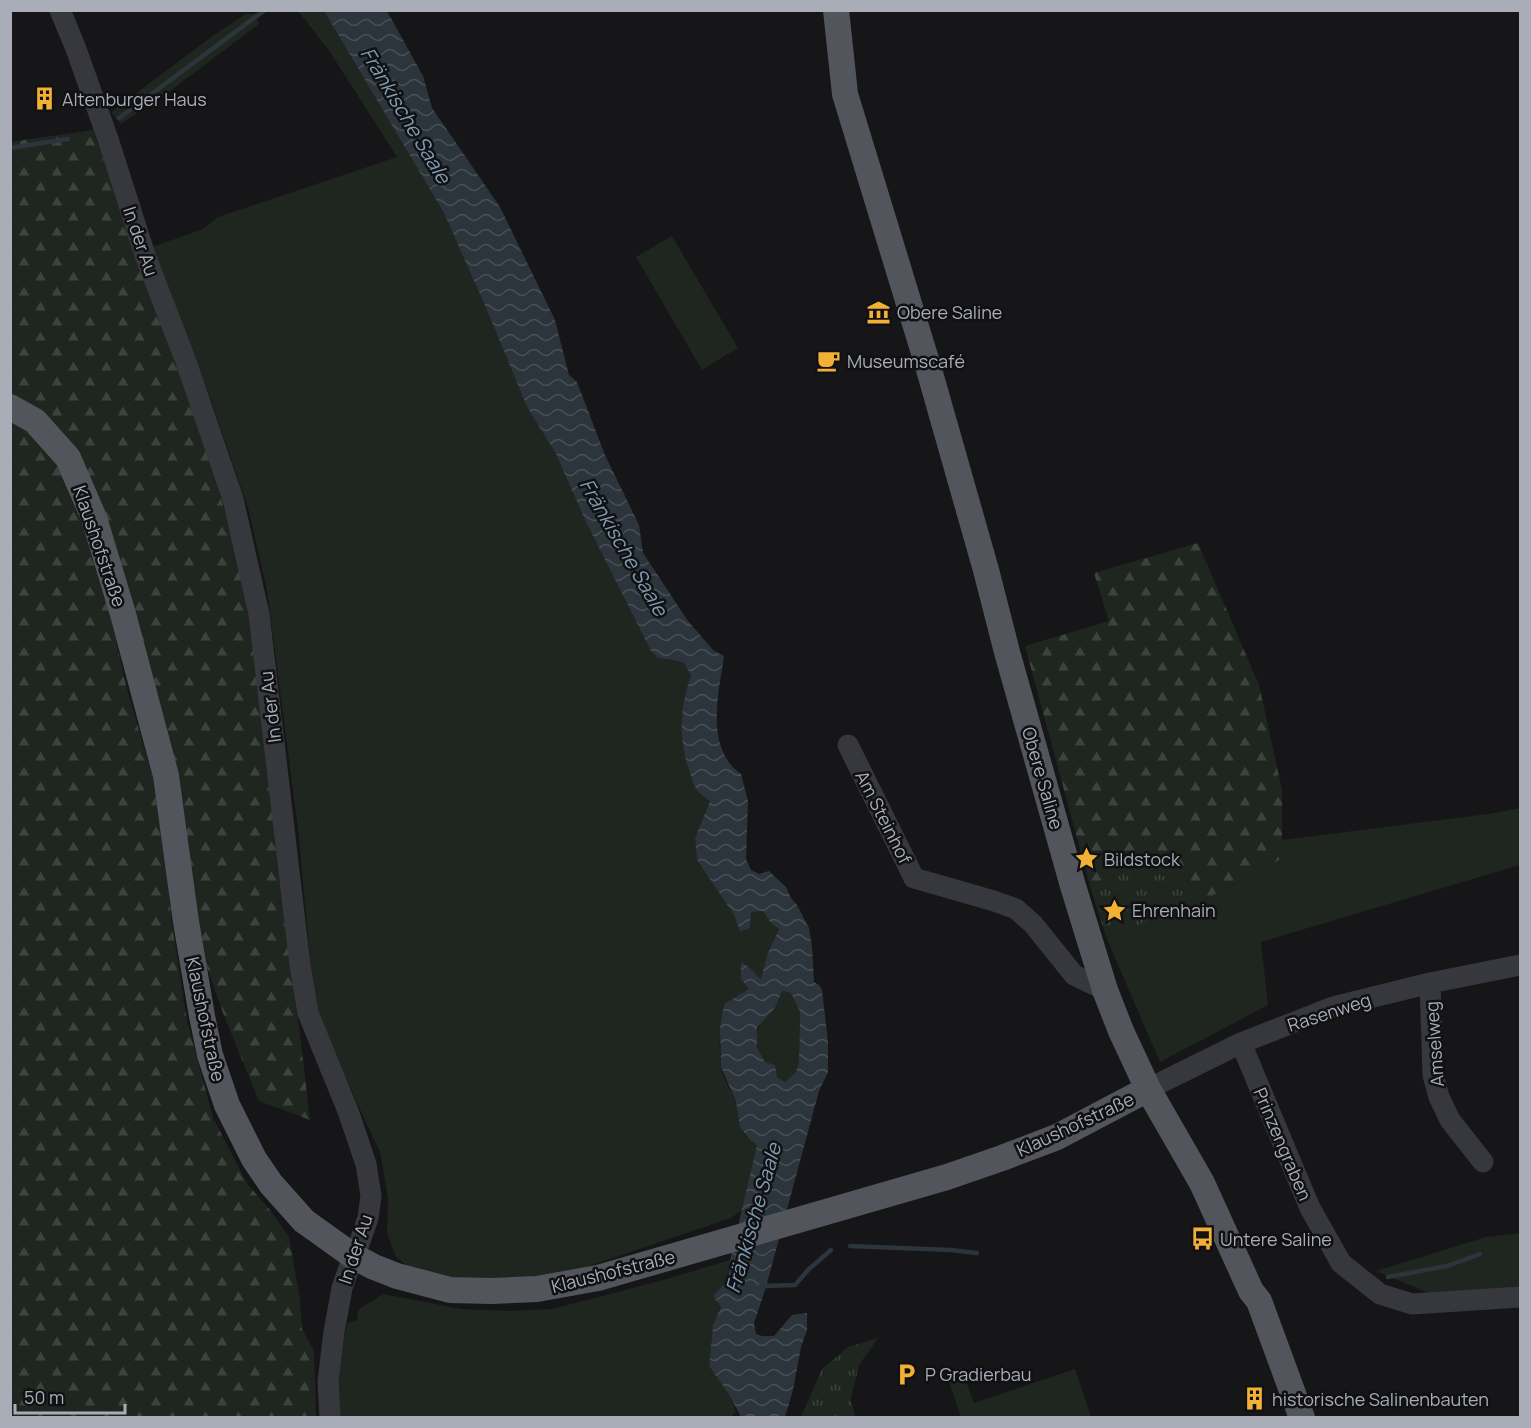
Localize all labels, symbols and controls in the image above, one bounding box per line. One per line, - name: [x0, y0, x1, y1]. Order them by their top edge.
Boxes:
- water label: Fränkische Saale: [355, 42, 458, 189]
- building icon: Altenburger Haus: [31, 86, 57, 112]
- place label: Altenburger Haus: [62, 87, 207, 111]
- street label: In der Au: [118, 203, 164, 279]
- museum icon: Obere Saline: [866, 299, 892, 325]
- place label: Obere Saline: [897, 300, 1002, 324]
- cafe icon: Museumscafé: [816, 348, 842, 374]
- place label: Museumscafé: [847, 349, 965, 373]
- water label: Fränkische Saale: [574, 473, 675, 622]
- street label: Klaushofstraße: [68, 482, 132, 610]
- street label: In der Au: [254, 670, 286, 744]
- street label: Obere Saline: [1017, 724, 1069, 832]
- street label: Am Steinhof: [850, 766, 918, 868]
- place icon: Bildstock: [1073, 846, 1099, 872]
- place label: Bildstock: [1104, 847, 1181, 871]
- place icon: Ehrenhain: [1101, 897, 1127, 923]
- place label: Ehrenhain: [1132, 898, 1216, 922]
- street label: Klaushofstraße: [181, 954, 231, 1084]
- street label: Rasenweg: [1284, 987, 1374, 1037]
- street label: Amselweg: [1419, 1001, 1449, 1087]
- street label: Prinzengraben: [1248, 1084, 1318, 1204]
- street label: Klaushofstraße: [1012, 1086, 1138, 1162]
- water label: Fränkische Saale: [719, 1139, 788, 1296]
- street label: In der Au: [332, 1211, 378, 1287]
- bus stop icon: Untere Saline: [1189, 1226, 1215, 1252]
- place label: Untere Saline: [1220, 1227, 1332, 1251]
- street label: Klaushofstraße: [549, 1244, 677, 1298]
- parking icon: P Gradierbau: [894, 1361, 920, 1387]
- place label: P Gradierbau: [925, 1362, 1032, 1386]
- scale bar: [15, 1377, 124, 1415]
- text: 50 m: [24, 1385, 64, 1409]
- building icon: historische Salinenbauten: [1241, 1386, 1267, 1412]
- place label: historische Salinenbauten: [1272, 1387, 1489, 1411]

